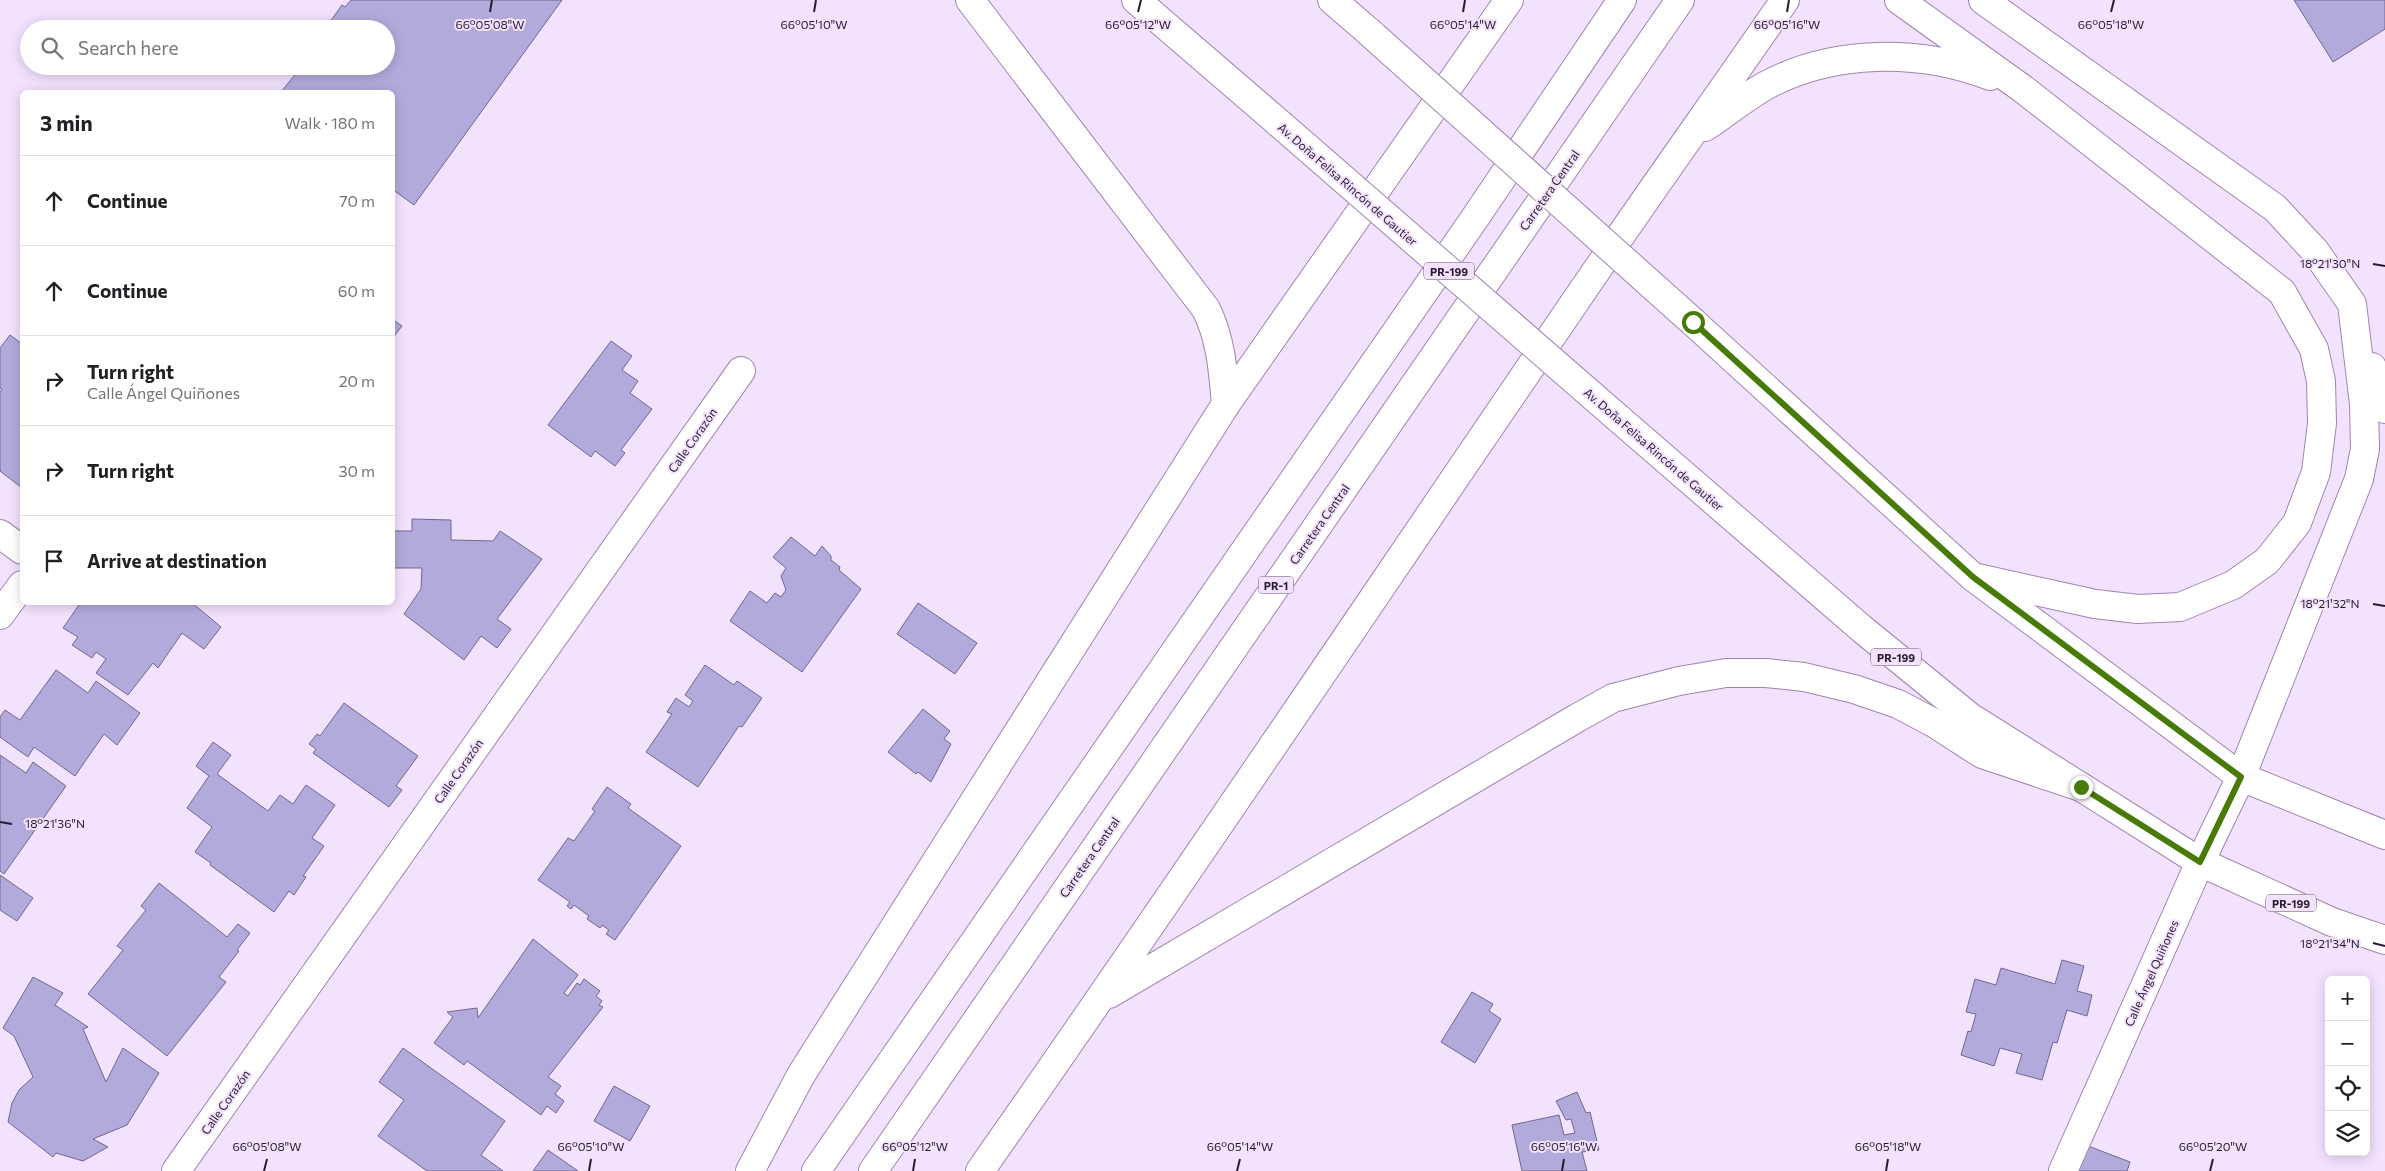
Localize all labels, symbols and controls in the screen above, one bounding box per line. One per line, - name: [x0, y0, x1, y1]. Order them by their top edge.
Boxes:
- text: 66°05'08"W: [455, 17, 525, 31]
- text: 66°05'10"W: [781, 17, 848, 31]
- text: 66°05'12"W: [1105, 17, 1171, 31]
- text: 66°05'14"W: [1430, 17, 1496, 31]
- text: 66°05'16"W: [1754, 17, 1820, 31]
- text: 66°05'18"W: [2078, 17, 2144, 31]
- search box: [20, 20, 395, 75]
- icon: search: [38, 34, 66, 62]
- text: Search here: [78, 36, 178, 59]
- text: 3 min: [40, 110, 93, 135]
- text: Walk · 180 m: [285, 113, 375, 132]
- street label: Av. Doña Felisa Rincón de Gautier: [1276, 120, 1421, 248]
- street label: Carretera Central: [1516, 147, 1582, 233]
- icon: ahead: [40, 187, 68, 215]
- text: Continue: [87, 189, 167, 212]
- text: 70 m: [339, 191, 375, 210]
- text: 18°21'30"N: [2300, 256, 2360, 270]
- road number: PR-199: [1424, 262, 1474, 280]
- icon: ahead: [40, 277, 68, 305]
- text: Continue: [87, 279, 167, 302]
- text: 60 m: [338, 281, 375, 300]
- route start: [1682, 311, 1705, 334]
- text: Turn right: [87, 360, 174, 383]
- icon: right: [40, 367, 68, 395]
- text: 20 m: [339, 371, 375, 390]
- text: Calle Ángel Quiñones: [87, 383, 240, 402]
- street label: Av. Doña Felisa Rincón de Gautier: [1582, 385, 1727, 513]
- street label: Calle Corazón: [665, 405, 719, 475]
- icon: right: [40, 457, 68, 485]
- text: Turn right: [87, 459, 174, 482]
- text: 30 m: [338, 461, 375, 480]
- street label: Carretera Central: [1286, 481, 1352, 567]
- icon: arrive: [40, 547, 68, 575]
- text: Arrive at destination: [87, 549, 267, 572]
- road number: PR-1: [1258, 576, 1294, 594]
- text: 18°21'32"N: [2300, 596, 2360, 610]
- road number: PR-199: [1871, 649, 1921, 666]
- street label: Calle Corazón: [431, 736, 485, 806]
- route end: [2070, 776, 2093, 799]
- street label: Carretera Central: [1056, 814, 1122, 900]
- text: 18°21'36"N: [25, 816, 85, 830]
- road number: PR-199: [2266, 894, 2316, 911]
- street label: Calle Ángel Quiñones: [2121, 918, 2181, 1028]
- text: 18°21'34"N: [2300, 936, 2360, 950]
- map controls: [2325, 976, 2370, 1156]
- button: +: [2325, 976, 2370, 1021]
- button: −: [2325, 1021, 2370, 1066]
- button: locate: [2325, 1066, 2370, 1111]
- street label: Calle Corazón: [198, 1067, 252, 1137]
- button: layers: [2325, 1111, 2370, 1156]
- text: 66°05'08"W: [232, 1139, 302, 1153]
- text: 66°05'10"W: [558, 1139, 625, 1153]
- text: 66°05'12"W: [882, 1139, 948, 1153]
- text: 66°05'14"W: [1207, 1139, 1273, 1153]
- text: 66°05'16"W: [1531, 1139, 1597, 1153]
- text: 66°05'18"W: [1855, 1139, 1921, 1153]
- text: 66°05'20"W: [2179, 1139, 2247, 1153]

